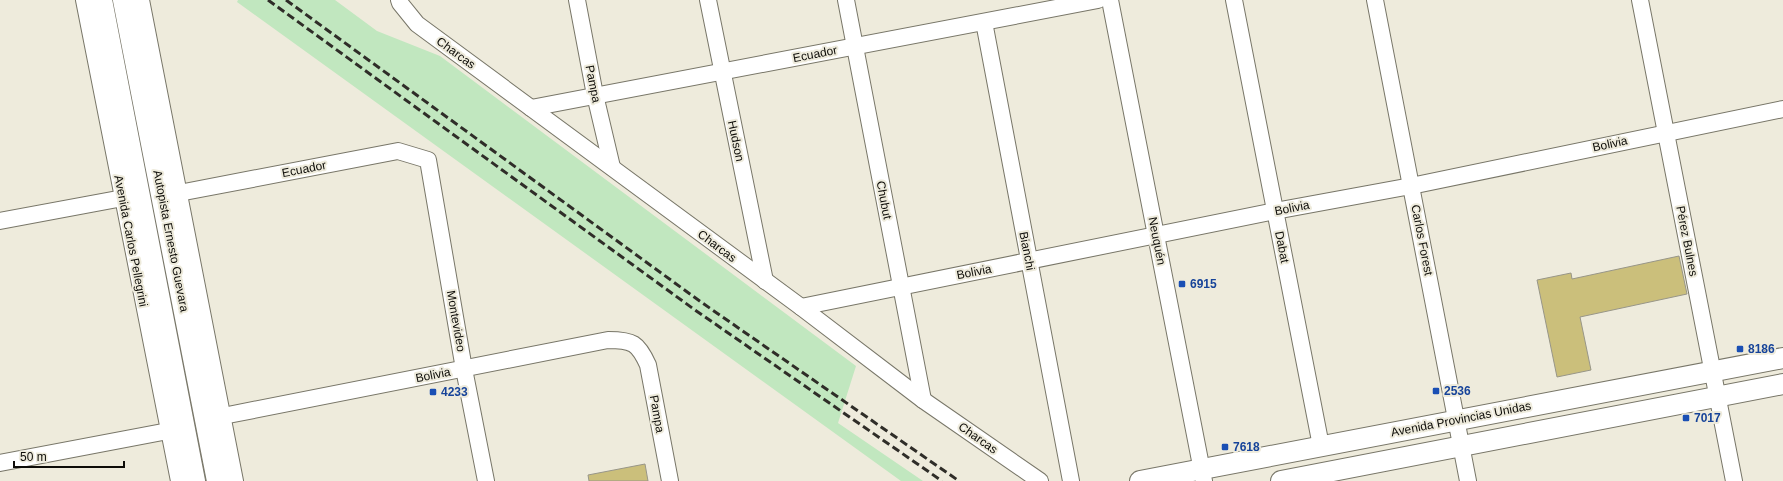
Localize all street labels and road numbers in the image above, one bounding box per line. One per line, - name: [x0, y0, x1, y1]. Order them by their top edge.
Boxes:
- street label: Charcas: [434, 34, 478, 72]
- street label: Ecuador: [792, 43, 838, 65]
- street label: Pampa: [583, 64, 604, 104]
- street label: Hudson: [725, 119, 747, 163]
- street label: Bolivia: [1591, 133, 1629, 155]
- street label: Ecuador: [281, 158, 327, 180]
- street label: Autopista Ernesto Guevara: [150, 169, 192, 313]
- street label: Avenida Carlos Pellegrini: [111, 174, 151, 308]
- street label: Chubut: [873, 180, 895, 221]
- street label: Bolivia: [1273, 198, 1311, 218]
- street label: Carlos Forest: [1408, 203, 1436, 277]
- street label: Pérez Bulnes: [1673, 205, 1701, 277]
- street label: Neuquén: [1145, 216, 1169, 266]
- street label: Charcas: [695, 227, 739, 265]
- street label: Bianchi: [1016, 230, 1038, 272]
- street label: Dabat: [1272, 230, 1292, 265]
- street label: Bolivia: [955, 262, 993, 282]
- street label: Montevideo: [444, 289, 468, 353]
- street label: Bolivia: [414, 365, 452, 385]
- street label: Pampa: [647, 394, 667, 434]
- street label: Avenida Provincias Unidas: [1390, 399, 1532, 439]
- street label: Charcas: [956, 419, 1000, 457]

